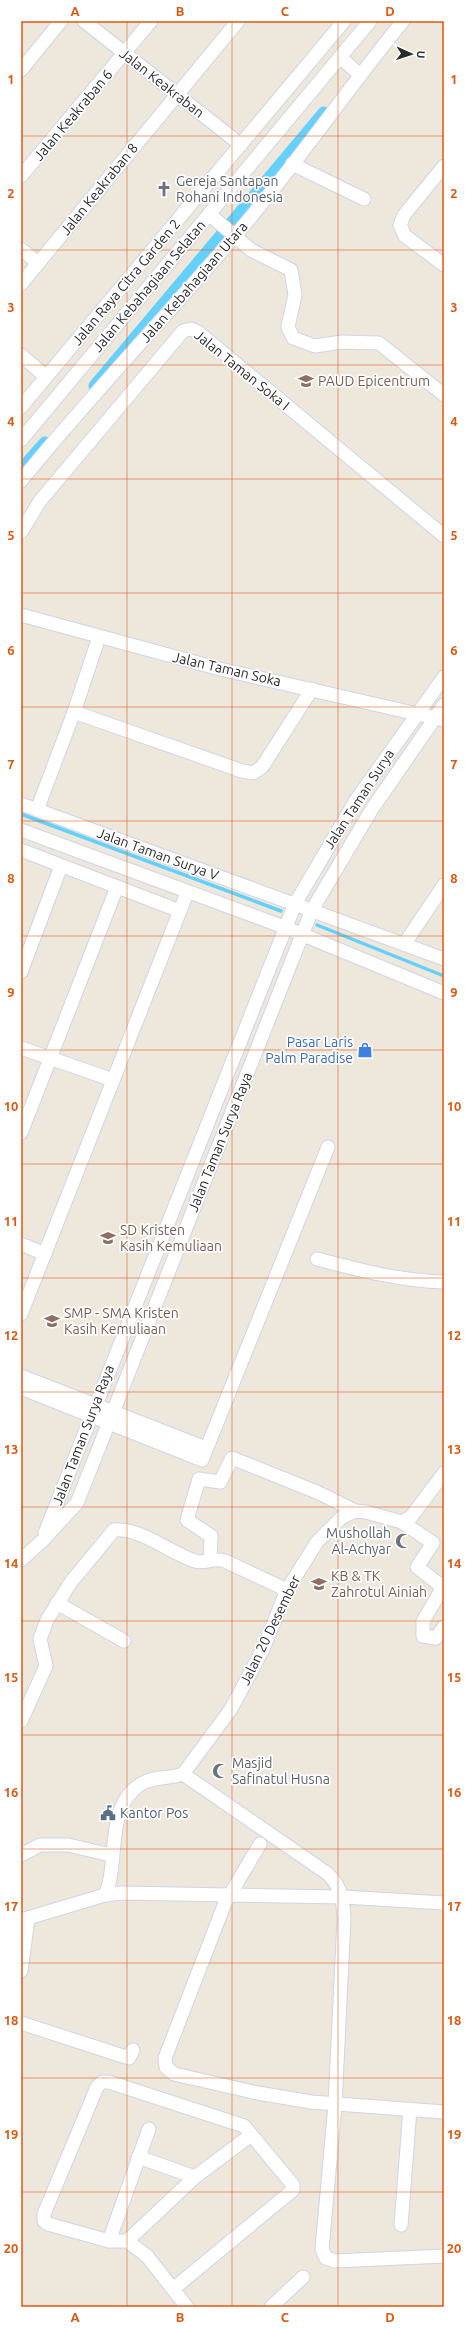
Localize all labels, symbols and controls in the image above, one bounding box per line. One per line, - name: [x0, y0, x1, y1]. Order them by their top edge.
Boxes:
- text: A: [70, 4, 80, 18]
- text: B: [176, 4, 185, 18]
- text: C: [281, 4, 290, 18]
- text: D: [385, 4, 395, 18]
- north arrow: [391, 34, 431, 74]
- street label: Jalan Keakraban: [117, 45, 207, 121]
- text: U: [415, 50, 427, 59]
- street label: Jalan Keakraban 6: [30, 66, 116, 164]
- text: 1: [7, 72, 15, 86]
- text: 1: [450, 72, 458, 86]
- street label: Jalan Keakraban 8: [57, 140, 141, 238]
- place label: Gereja Santapan Rohani Indonesia: [176, 173, 283, 205]
- church icon: Gereja Santapan Rohani Indonesia: [155, 180, 173, 198]
- text: 2: [7, 186, 15, 200]
- text: 2: [450, 186, 458, 200]
- street label: Jalan Raya Citra Garden 2: [69, 216, 183, 348]
- street label: Jalan Kebahagiaan Selatan: [89, 217, 209, 355]
- street label: Jalan Kebahagiaan Utara: [137, 218, 251, 346]
- text: 3: [7, 300, 15, 314]
- text: 3: [450, 300, 458, 314]
- street label: Jalan Taman Soka I: [191, 327, 293, 413]
- school or university icon: PAUD Epicentrum: [297, 372, 315, 390]
- place label: PAUD Epicentrum: [318, 373, 430, 389]
- text: 4: [7, 414, 15, 428]
- text: 4: [450, 414, 458, 428]
- text: 5: [7, 528, 15, 542]
- text: 5: [450, 528, 458, 542]
- text: 6: [7, 643, 15, 657]
- text: 6: [450, 643, 458, 657]
- street label: Jalan Taman Soka: [171, 649, 283, 689]
- street label: Jalan Taman Surya: [321, 746, 397, 852]
- text: 7: [7, 757, 15, 771]
- text: 7: [450, 757, 458, 771]
- street label: Jalan Taman Surya V: [95, 825, 221, 883]
- text: 8: [7, 871, 15, 885]
- text: 8: [450, 871, 458, 885]
- text: 9: [7, 985, 15, 999]
- text: 9: [450, 985, 458, 999]
- place label: Pasar Laris Palm Paradise: [265, 1034, 353, 1066]
- shop icon: Pasar Laris Palm Paradise: [356, 1041, 374, 1059]
- street label: Jalan Taman Surya Raya: [185, 1070, 255, 1214]
- text: 10: [4, 1099, 18, 1113]
- text: 10: [447, 1099, 461, 1113]
- text: 11: [4, 1214, 18, 1228]
- text: 11: [447, 1214, 461, 1228]
- place label: SD Kristen Kasih Kemuliaan: [120, 1222, 222, 1254]
- school or university icon: SD Kristen Kasih Kemuliaan: [99, 1229, 117, 1247]
- place label: SMP - SMA Kristen Kasih Kemuliaan: [64, 1305, 179, 1337]
- school or university icon: SMP - SMA Kristen Kasih Kemuliaan: [43, 1312, 61, 1330]
- text: 12: [4, 1328, 18, 1342]
- text: 12: [447, 1328, 461, 1342]
- street label: Jalan Taman Surya Raya: [49, 1363, 117, 1507]
- text: 13: [4, 1442, 18, 1456]
- text: 13: [447, 1442, 461, 1456]
- place label: Mushollah Al-Achyar: [326, 1525, 392, 1557]
- mosque icon: Mushollah Al-Achyar: [394, 1532, 412, 1550]
- text: 14: [4, 1556, 18, 1570]
- text: 14: [447, 1556, 461, 1570]
- place label: KB & TK Zahrotul Ainiah: [331, 1568, 427, 1600]
- street label: Jalan 20 Desember: [237, 1572, 304, 1687]
- school or university icon: KB & TK Zahrotul Ainiah: [310, 1575, 328, 1593]
- text: 15: [4, 1670, 18, 1684]
- text: 15: [447, 1670, 461, 1684]
- place label: Masjid Safinatul Husna: [232, 1755, 330, 1787]
- mosque icon: Masjid Safinatul Husna: [211, 1762, 229, 1780]
- text: 16: [4, 1785, 18, 1799]
- text: 16: [447, 1785, 461, 1799]
- public building icon: Kantor Pos: [99, 1804, 117, 1822]
- place label: Kantor Pos: [120, 1805, 188, 1821]
- text: 17: [4, 1899, 18, 1913]
- text: 17: [447, 1899, 461, 1913]
- text: 18: [4, 2013, 18, 2027]
- text: 18: [447, 2013, 461, 2027]
- text: 19: [4, 2127, 18, 2141]
- text: 19: [447, 2127, 461, 2141]
- text: 20: [4, 2241, 18, 2255]
- text: 20: [447, 2241, 461, 2255]
- text: A: [70, 2310, 80, 2324]
- text: B: [176, 2310, 185, 2324]
- text: C: [281, 2310, 290, 2324]
- text: D: [385, 2310, 395, 2324]

